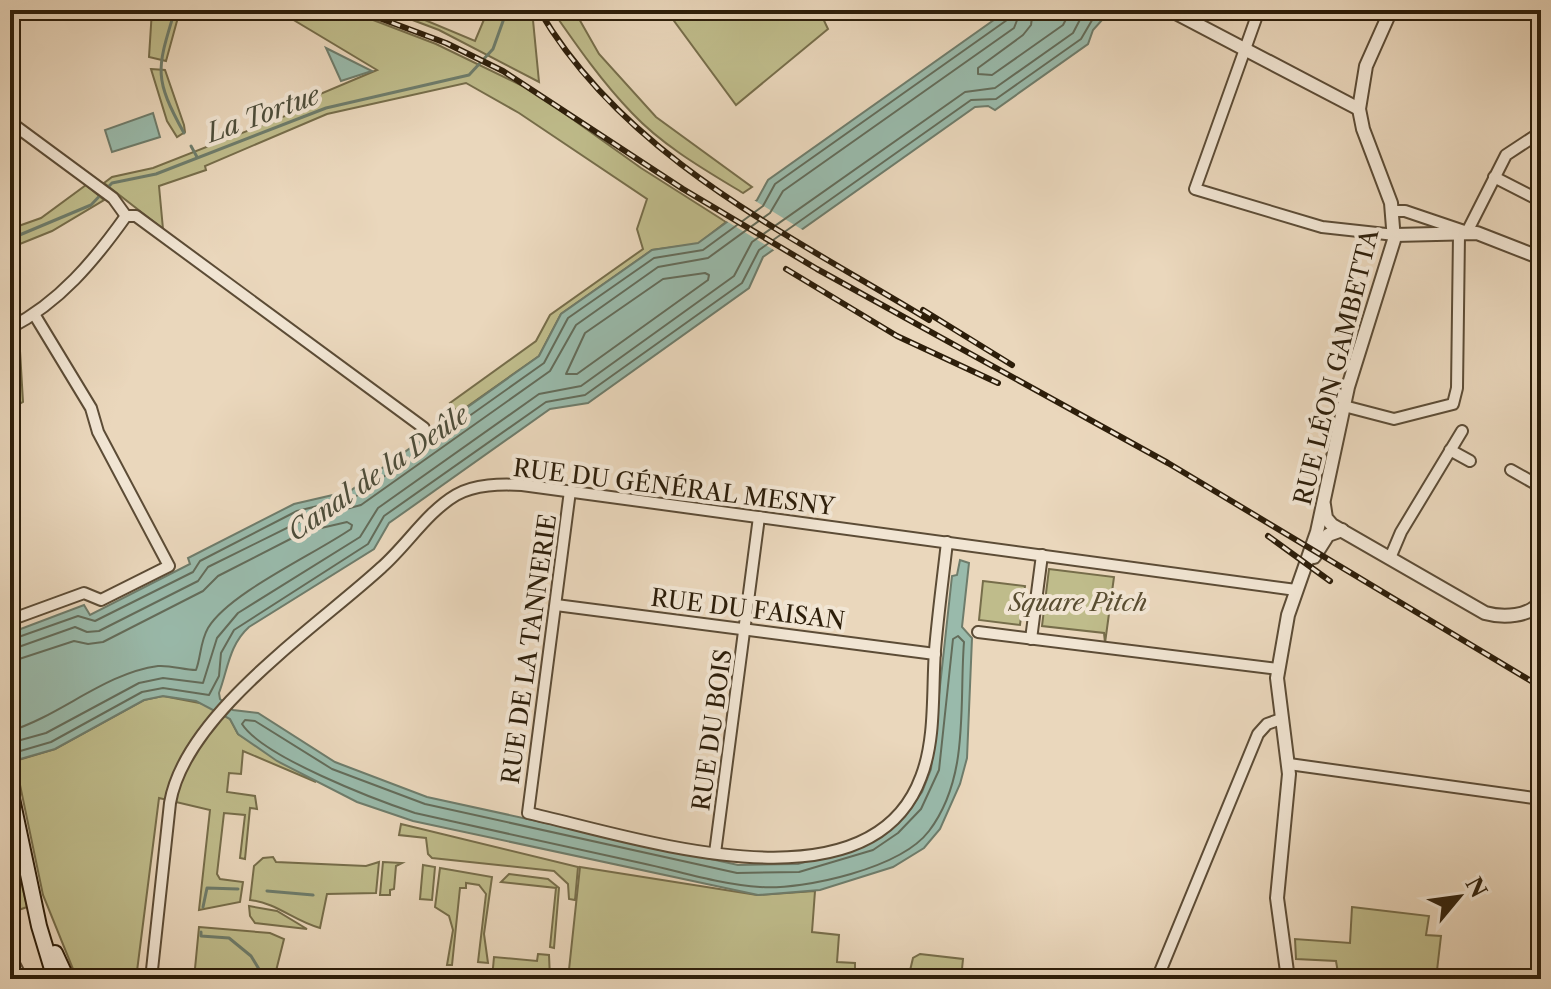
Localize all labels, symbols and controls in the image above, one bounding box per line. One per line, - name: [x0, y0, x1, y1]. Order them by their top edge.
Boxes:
- water label: La Tortue: [200, 78, 325, 150]
- street label: RUE LÉON GAMBETTA: [1288, 225, 1385, 508]
- water label: Canal de la Deûle: [281, 398, 476, 547]
- street label: RUE DU GÉNÉRAL MESNY: [511, 453, 838, 521]
- street label: RUE DE LA TANNERIE: [496, 512, 562, 786]
- street label: RUE DU FAISAN: [649, 583, 847, 635]
- park label: Square Pitch: [1007, 588, 1147, 617]
- street label: RUE DU BOIS: [686, 647, 738, 813]
- north arrow: [1419, 857, 1499, 937]
- text: N: [1460, 873, 1492, 902]

